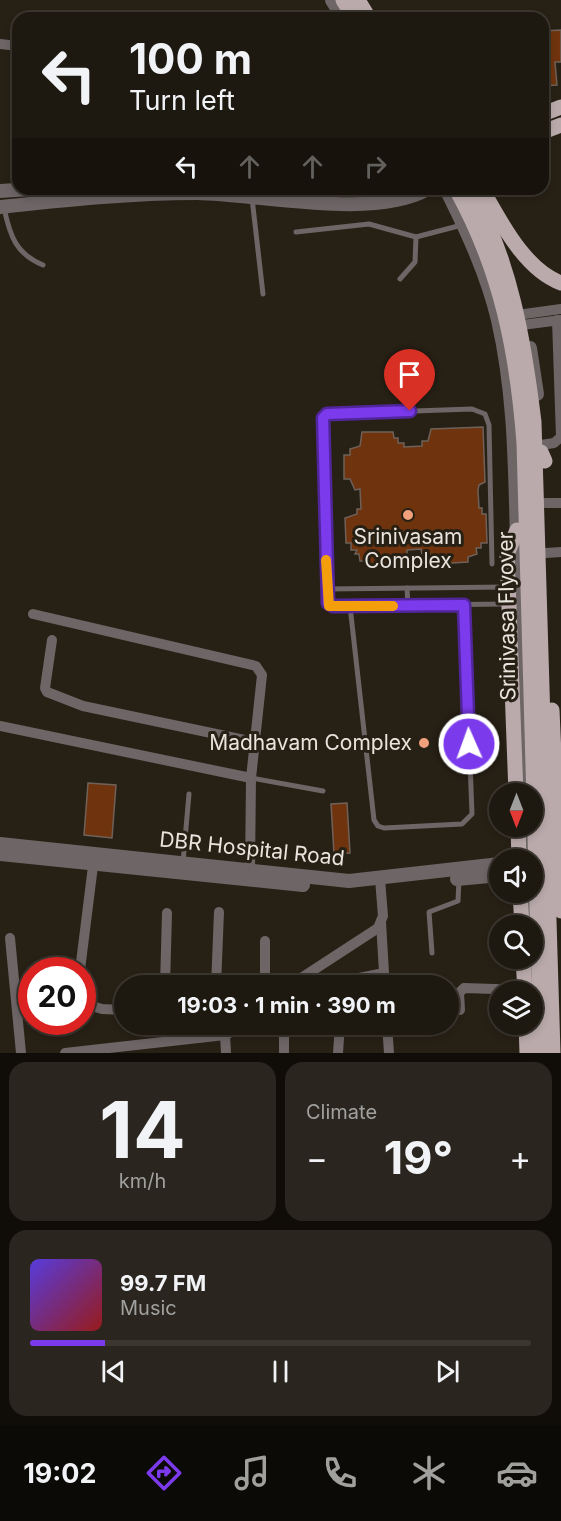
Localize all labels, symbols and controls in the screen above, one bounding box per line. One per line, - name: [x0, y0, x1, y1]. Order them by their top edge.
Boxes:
- text: 100 m: [129, 33, 252, 84]
- icon: left: [30, 36, 108, 114]
- text: Turn left: [129, 84, 235, 117]
- icon: left: [170, 150, 203, 183]
- icon: ahead: [233, 150, 266, 183]
- icon: ahead: [296, 150, 329, 183]
- icon: right: [359, 150, 392, 183]
- pin: [384, 349, 435, 411]
- icon: arrive: [393, 358, 426, 391]
- marker: Srinivasam Complex: [401, 508, 415, 522]
- place label: Srinivasam Complex: [353, 524, 463, 573]
- street label: Srinivasa Flyover: [493, 531, 520, 701]
- position arrow: [437, 712, 501, 776]
- place label: Madhavam Complex: [209, 730, 412, 755]
- marker: Madhavam Complex: [417, 736, 431, 750]
- north arrow: [489, 783, 543, 837]
- map controls: [489, 783, 543, 1035]
- street label: DBR Hospital Road: [158, 826, 346, 871]
- button: sound: [489, 849, 543, 903]
- button: search: [489, 915, 543, 969]
- speed limit sign: 20: [18, 957, 96, 1035]
- button: layers: [489, 981, 543, 1035]
- text: 19:03 · 1 min · 390 m: [177, 992, 396, 1018]
- text: 14: [99, 1082, 186, 1177]
- text: Climate: [306, 1100, 377, 1124]
- text: 19°: [384, 1130, 453, 1185]
- text: −: [306, 1138, 328, 1178]
- text: +: [509, 1138, 531, 1178]
- text: km/h: [119, 1169, 166, 1193]
- text: 99.7 FM: [120, 1270, 206, 1296]
- text: Music: [120, 1296, 177, 1320]
- icon: previous: [97, 1355, 130, 1388]
- icon: pause: [264, 1355, 297, 1388]
- icon: next: [431, 1355, 464, 1388]
- icon: directions: [143, 1452, 185, 1494]
- icon: music: [231, 1452, 273, 1494]
- icon: phone: [319, 1452, 361, 1494]
- icon: climate: [408, 1452, 450, 1494]
- icon: car: [496, 1452, 538, 1494]
- text: 19:02: [23, 1457, 97, 1490]

